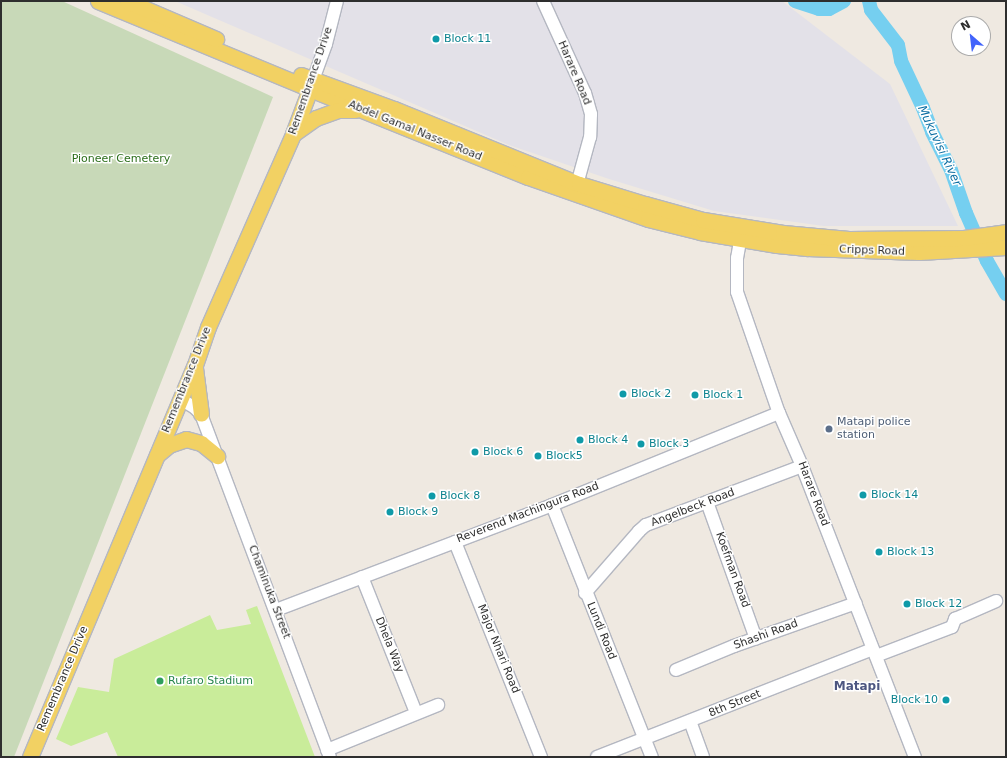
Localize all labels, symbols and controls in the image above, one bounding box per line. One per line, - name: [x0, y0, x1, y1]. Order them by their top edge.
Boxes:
- north arrow: [951, 16, 991, 56]
- text: N: [958, 18, 973, 34]
- street label: Remembrance Drive: [286, 25, 336, 137]
- place label: Block 11: [444, 32, 491, 46]
- marker: Block 11: [431, 34, 441, 44]
- street label: Harare Road: [555, 39, 593, 107]
- street label: Abdel Gamal Nasser Road: [346, 98, 484, 164]
- water label: Mukuvisi River: [914, 103, 964, 189]
- park label: Pioneer Cemetery: [72, 152, 170, 166]
- street label: Cripps Road: [839, 243, 905, 259]
- street label: Remembrance Drive: [160, 325, 214, 435]
- place label: Block 2: [631, 387, 671, 401]
- place label: Block 1: [703, 388, 743, 402]
- marker: Block 2: [618, 389, 628, 399]
- marker: Block 1: [690, 390, 700, 400]
- place label: Matapi police station: [837, 416, 910, 442]
- marker: Matapi police station: [824, 424, 834, 434]
- place label: Block 4: [588, 433, 628, 447]
- marker: Block 4: [575, 435, 585, 445]
- place label: Block 3: [649, 437, 689, 451]
- marker: Block 3: [636, 439, 646, 449]
- place label: Block 6: [483, 445, 523, 459]
- marker: Block 6: [470, 447, 480, 457]
- place label: Block5: [546, 449, 583, 463]
- marker: Block5: [533, 451, 543, 461]
- street label: Harare Road: [795, 460, 831, 528]
- street label: Reverend Machingura Road: [455, 480, 601, 546]
- street label: Angelbeck Road: [649, 486, 737, 530]
- place label: Block 14: [871, 488, 918, 502]
- place label: Block 8: [440, 489, 480, 503]
- marker: Block 14: [858, 490, 868, 500]
- marker: Block 8: [427, 491, 437, 501]
- place label: Block 9: [398, 505, 438, 519]
- marker: Block 9: [385, 507, 395, 517]
- street label: Koefman Road: [712, 530, 752, 610]
- street label: Chaminuka Street: [245, 543, 293, 641]
- place label: Block 13: [887, 545, 934, 559]
- marker: Block 13: [874, 547, 884, 557]
- place label: Block 12: [915, 597, 962, 611]
- marker: Block 12: [902, 599, 912, 609]
- street label: Lundi Road: [583, 600, 619, 662]
- street label: Major Nhari Road: [474, 603, 522, 695]
- street label: Dhela Way: [372, 615, 406, 675]
- street label: Shashi Road: [732, 617, 800, 653]
- street label: Remembrance Drive: [35, 624, 91, 734]
- place label: Rufaro Stadium: [168, 674, 253, 688]
- marker: Rufaro Stadium: [155, 676, 165, 686]
- district label: Matapi: [834, 680, 880, 694]
- street label: 8th Street: [707, 688, 763, 720]
- place label: Block 10: [891, 693, 938, 707]
- marker: Block 10: [941, 695, 951, 705]

